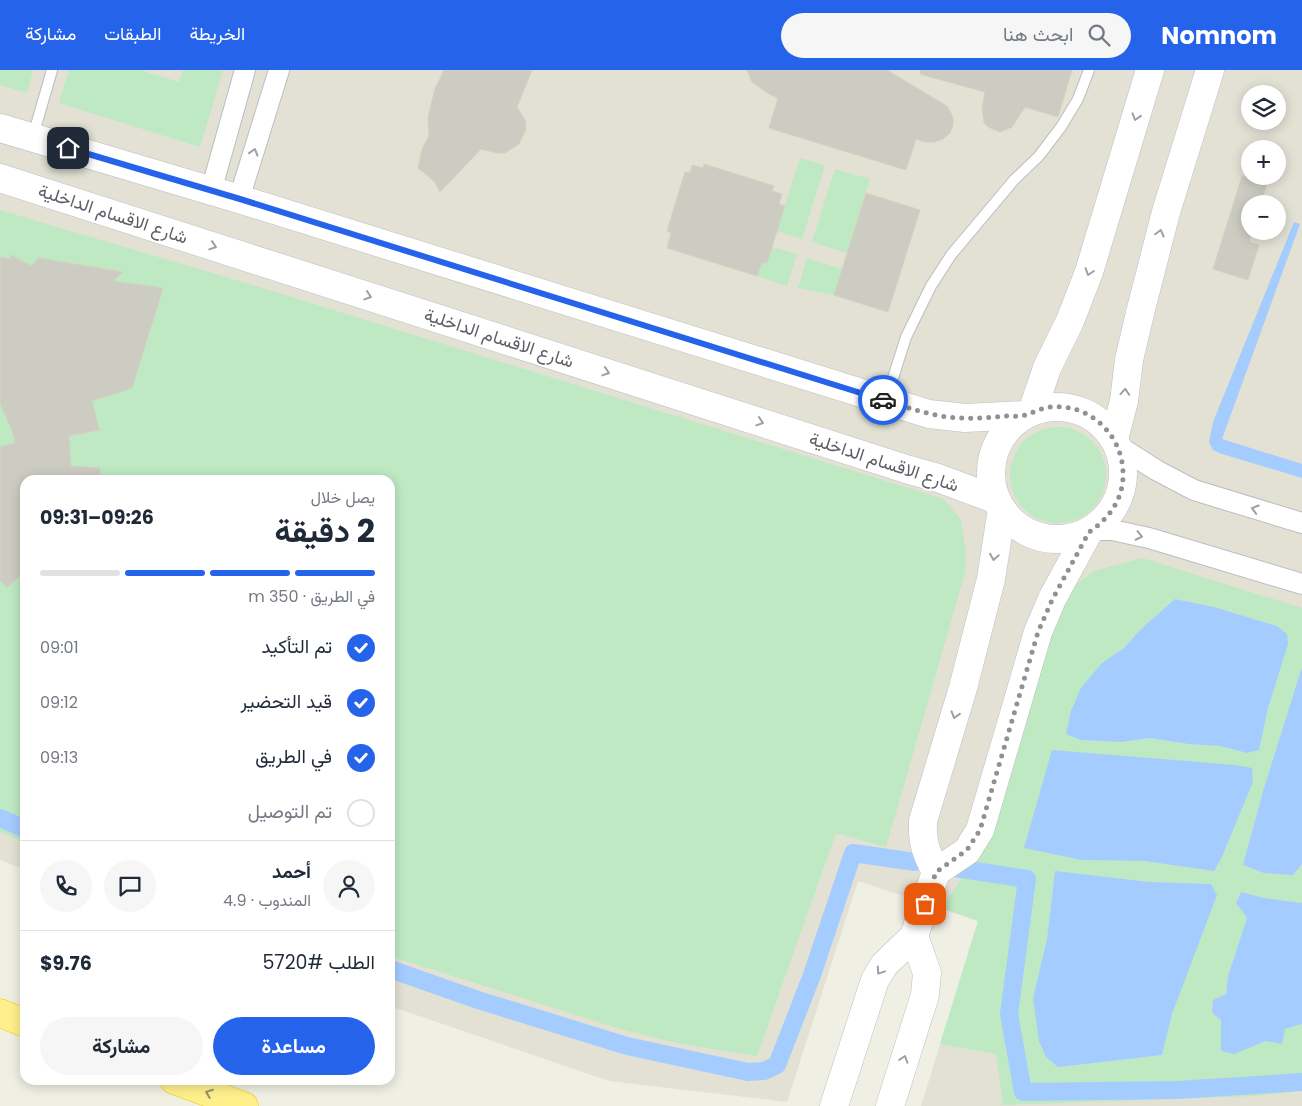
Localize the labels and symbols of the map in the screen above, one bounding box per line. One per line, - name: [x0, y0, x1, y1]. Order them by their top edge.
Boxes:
- one-way arrow: [1131, 112, 1141, 120]
- pin: [47, 127, 89, 169]
- one-way arrow: [248, 149, 258, 157]
- street label: شارع الاقسام الداخلية: [35, 178, 191, 249]
- one-way arrow: [1155, 230, 1165, 238]
- one-way arrow: [208, 240, 217, 250]
- one-way arrow: [1084, 267, 1094, 276]
- one-way arrow: [363, 290, 371, 300]
- street label: شارع الاقسام الداخلية: [421, 302, 577, 373]
- one-way arrow: [601, 367, 609, 377]
- courier: [858, 375, 908, 425]
- one-way arrow: [1119, 387, 1130, 395]
- one-way arrow: [756, 417, 764, 427]
- street label: شارع الاقسام الداخلية: [806, 426, 962, 497]
- one-way arrow: [1252, 505, 1260, 515]
- one-way arrow: [1135, 530, 1144, 541]
- one-way arrow: [990, 553, 1000, 561]
- one-way arrow: [950, 710, 960, 718]
- pin: [904, 883, 946, 925]
- one-way arrow: [877, 966, 887, 975]
- one-way arrow: [899, 1056, 909, 1064]
- one-way arrow: [205, 1089, 214, 1099]

